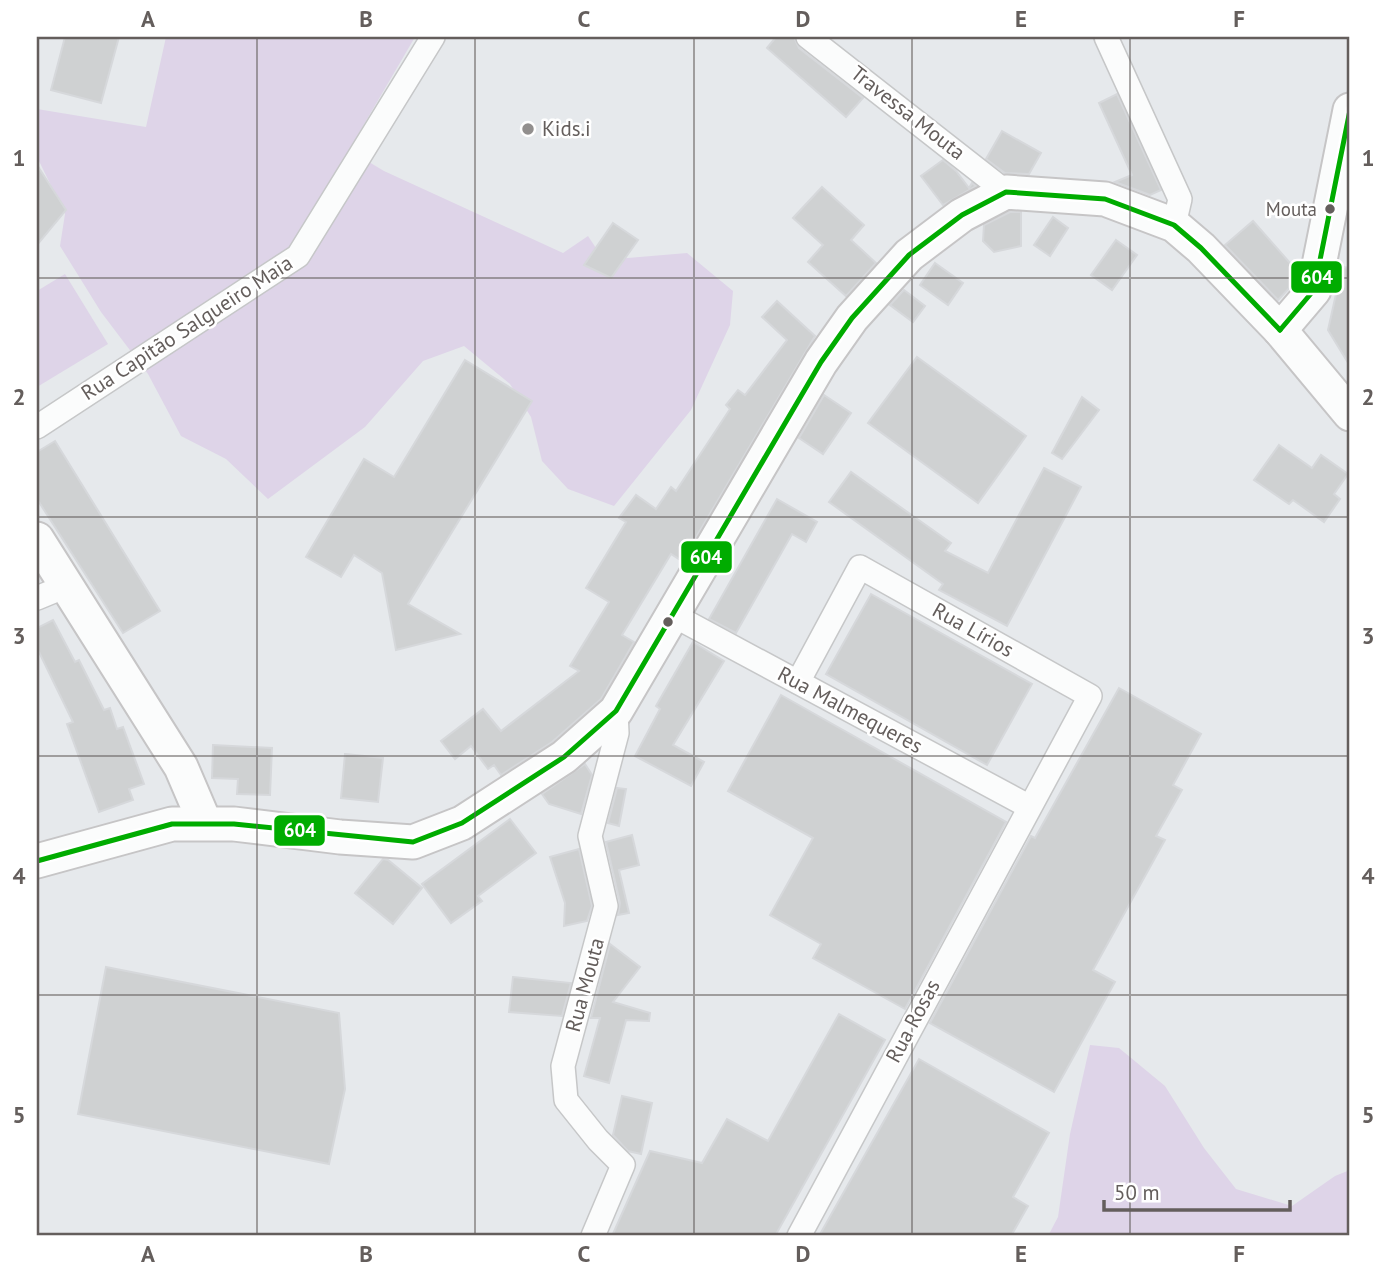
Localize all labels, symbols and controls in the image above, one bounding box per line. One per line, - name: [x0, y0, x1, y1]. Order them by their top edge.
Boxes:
- text: A: [141, 4, 155, 33]
- text: B: [359, 4, 373, 33]
- text: C: [578, 4, 591, 33]
- text: D: [796, 4, 810, 33]
- text: E: [1015, 4, 1027, 33]
- text: F: [1233, 4, 1245, 33]
- street label: Travessa Mouta: [846, 59, 971, 166]
- place label: Kids.i: [542, 115, 591, 142]
- marker: Kids.i: [520, 121, 536, 137]
- text: 1: [12, 143, 26, 172]
- text: 1: [1361, 143, 1375, 172]
- place label: Mouta: [1266, 197, 1317, 221]
- marker: Mouta: [1323, 202, 1337, 216]
- street label: Rua Capitão Salgueiro Maia: [76, 249, 298, 406]
- line badge: 604: [1290, 260, 1343, 294]
- text: 604: [1301, 265, 1333, 289]
- text: 2: [12, 382, 26, 411]
- text: 2: [1361, 382, 1375, 411]
- line badge: 604: [680, 540, 733, 574]
- text: 604: [690, 545, 722, 569]
- street label: Rua Lírios: [928, 596, 1019, 663]
- unlabelled marker: [661, 615, 675, 629]
- text: 3: [12, 621, 26, 650]
- text: 3: [1361, 621, 1375, 650]
- street label: Rua Malmequeres: [773, 660, 927, 759]
- line badge: 604: [273, 814, 326, 847]
- text: 604: [284, 818, 316, 842]
- text: 4: [12, 861, 26, 890]
- text: 4: [1361, 861, 1375, 890]
- street label: Rua Mouta: [559, 935, 610, 1035]
- street label: Rua Rosas: [879, 974, 946, 1067]
- text: 5: [12, 1100, 26, 1129]
- text: 5: [1361, 1100, 1375, 1129]
- scale bar: [1104, 1168, 1289, 1212]
- text: 50 m: [1114, 1179, 1160, 1206]
- text: A: [141, 1239, 155, 1268]
- text: B: [359, 1239, 373, 1268]
- text: C: [578, 1239, 591, 1268]
- text: D: [796, 1239, 810, 1268]
- text: E: [1015, 1239, 1027, 1268]
- text: F: [1233, 1239, 1245, 1268]

